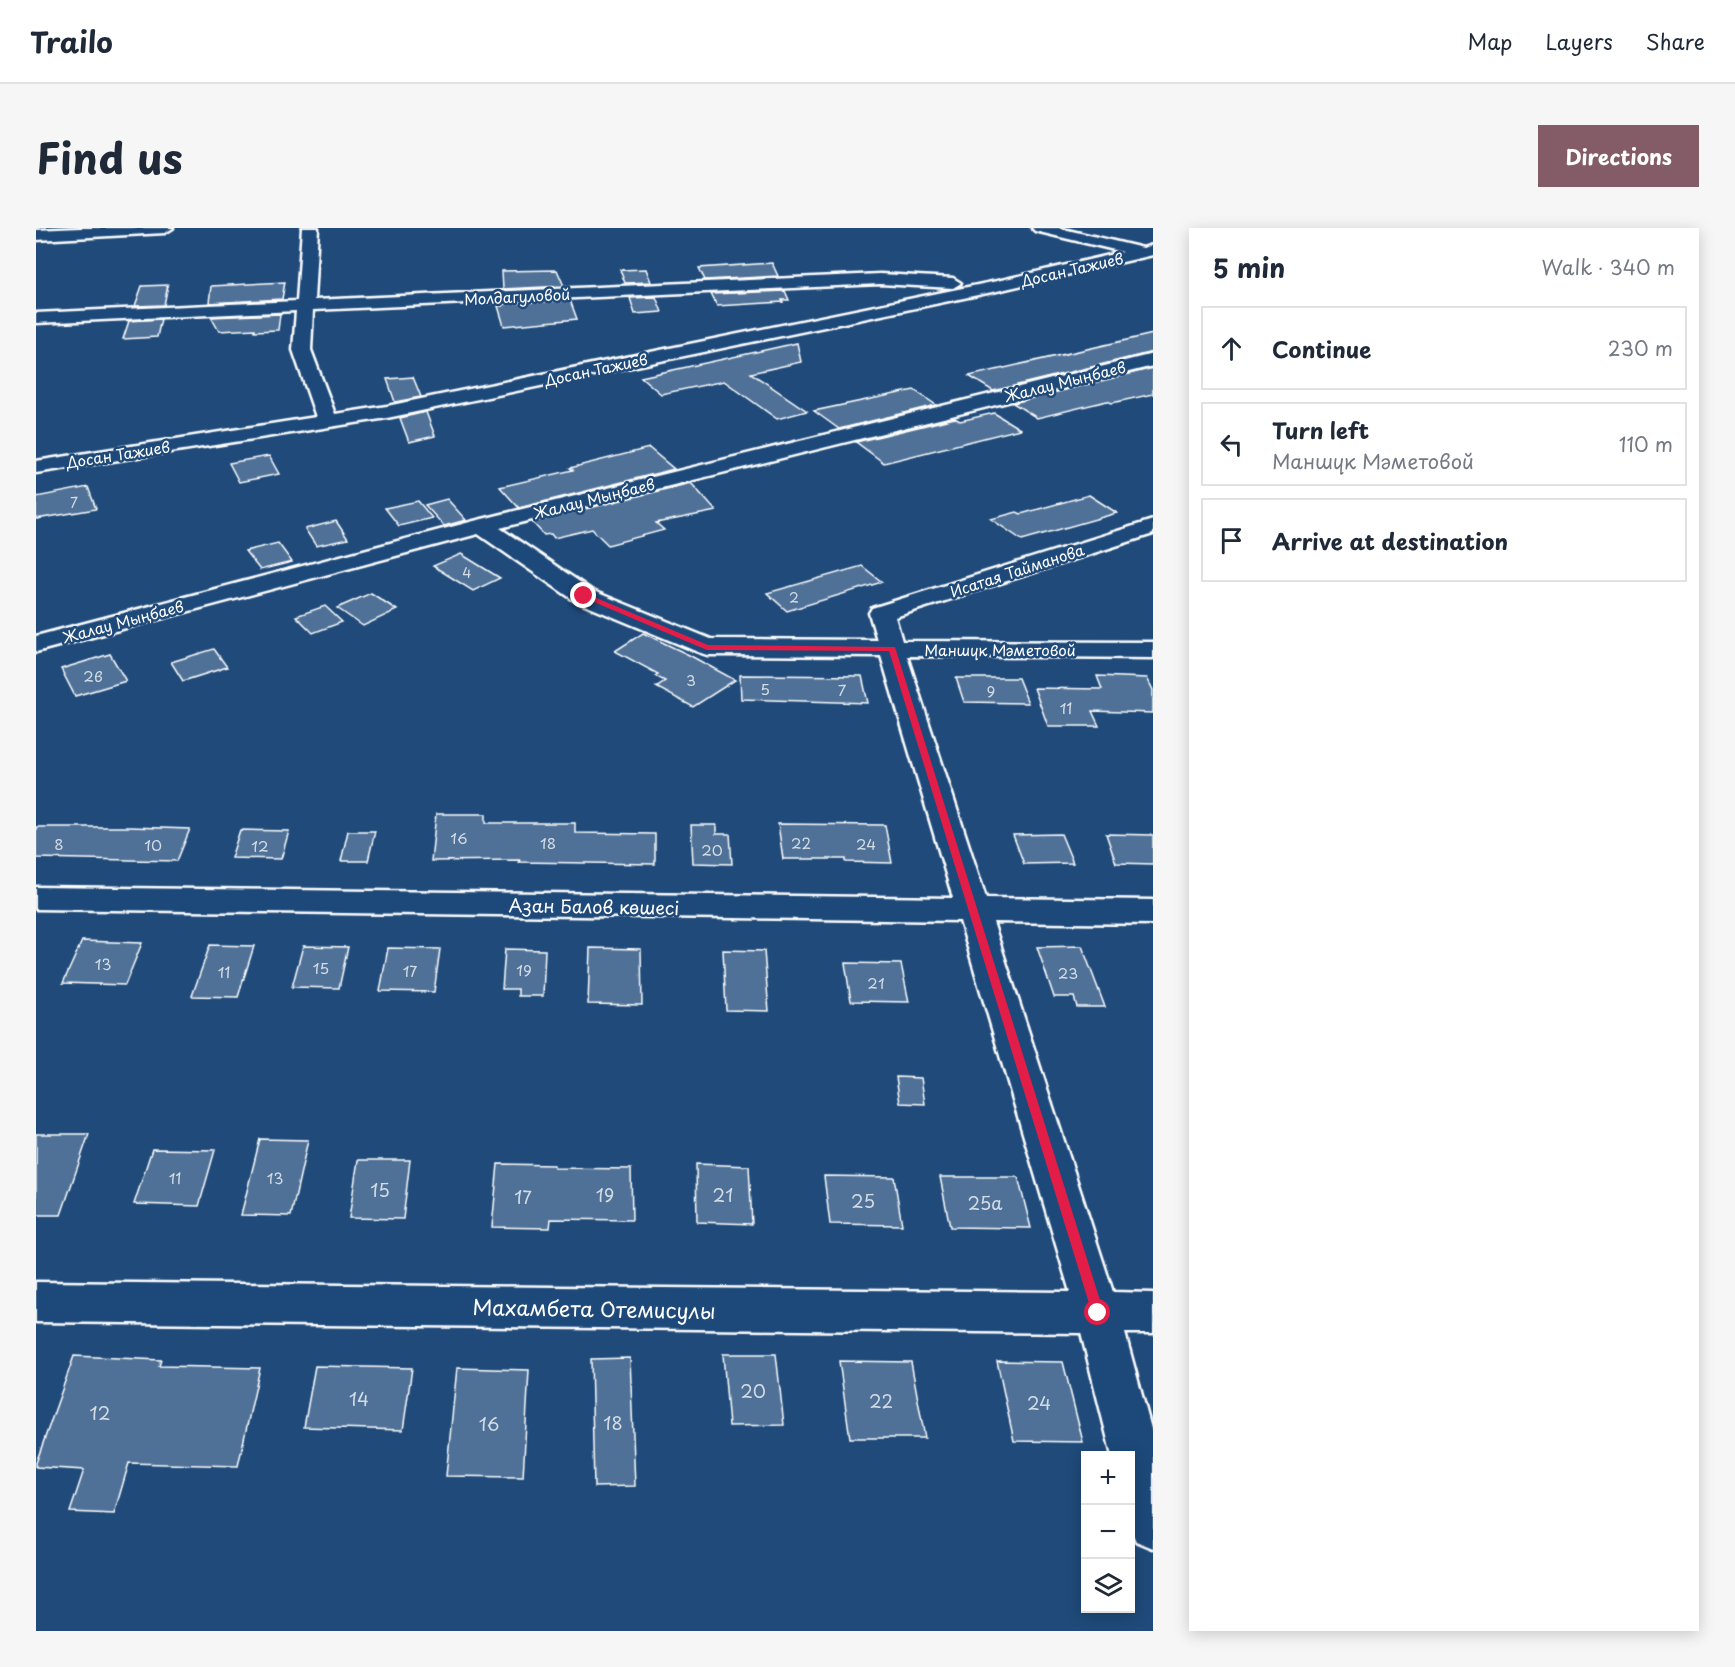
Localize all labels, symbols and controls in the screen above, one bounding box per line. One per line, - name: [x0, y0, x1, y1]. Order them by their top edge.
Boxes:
- text: Trailo: [30, 20, 113, 63]
- text: Map: [1468, 25, 1512, 57]
- text: Layers: [1545, 25, 1613, 57]
- text: Share: [1646, 25, 1705, 57]
- text: Find us: [36, 125, 183, 188]
- button: Directions: [1538, 125, 1699, 187]
- street label: Досан Тажиев: [1017, 246, 1126, 292]
- text: 5 min: [1213, 248, 1285, 287]
- text: Walk · 340 m: [1542, 252, 1675, 282]
- street label: Молдагуловой: [463, 282, 571, 310]
- icon: ahead: [1215, 332, 1248, 365]
- text: Continue: [1272, 332, 1371, 365]
- text: 230 m: [1608, 333, 1673, 363]
- street label: Досан Тажиев: [541, 347, 650, 391]
- street label: Жалау Мыңбаев: [1001, 355, 1128, 407]
- text: Turn left: [1272, 413, 1369, 446]
- icon: left: [1215, 428, 1248, 461]
- text: 110 m: [1619, 429, 1673, 459]
- street label: Досан Тажиев: [63, 434, 172, 474]
- text: Маншүк Мәметовой: [1272, 446, 1474, 476]
- street label: Жалау Мыңбаев: [530, 472, 657, 524]
- house number: 7: [70, 492, 78, 513]
- icon: arrive: [1215, 524, 1248, 557]
- text: Arrive at destination: [1272, 524, 1508, 557]
- street label: Исатая Тайманова: [947, 537, 1088, 603]
- house number: 4: [462, 562, 472, 583]
- route end: [570, 582, 596, 608]
- house number: 2: [789, 587, 799, 608]
- street label: Жалау Мыңбаев: [59, 594, 186, 648]
- street label: Маншүк Мәметовой: [924, 638, 1076, 661]
- house number: 2в: [83, 664, 103, 687]
- house number: 3: [686, 668, 696, 691]
- house number: 5: [760, 677, 770, 700]
- house number: 7: [838, 678, 847, 701]
- house number: 9: [987, 679, 995, 702]
- house number: 11: [1060, 696, 1072, 719]
- house number: 16: [450, 826, 468, 849]
- house number: 18: [540, 831, 556, 854]
- house number: 22: [791, 831, 811, 854]
- house number: 8: [54, 832, 64, 855]
- house number: 24: [856, 832, 876, 855]
- house number: 10: [144, 833, 162, 856]
- house number: 12: [251, 834, 269, 857]
- house number: 20: [701, 838, 723, 861]
- street label: Азан Балов көшесі: [508, 891, 680, 921]
- house number: 13: [95, 952, 111, 975]
- house number: 15: [313, 956, 329, 979]
- house number: 19: [516, 958, 532, 981]
- house number: 17: [403, 959, 417, 982]
- house number: 11: [218, 960, 230, 983]
- house number: 23: [1058, 961, 1078, 984]
- house number: 21: [867, 971, 885, 994]
- house number: 11: [169, 1166, 181, 1189]
- house number: 13: [267, 1166, 283, 1189]
- house number: 15: [370, 1176, 390, 1203]
- house number: 19: [596, 1181, 614, 1208]
- house number: 21: [713, 1181, 733, 1208]
- house number: 17: [514, 1183, 532, 1210]
- house number: 25: [851, 1187, 875, 1214]
- house number: 25а: [967, 1189, 1003, 1216]
- street label: Махамбета Отемисулы: [472, 1290, 716, 1326]
- route start: [1084, 1299, 1110, 1325]
- house number: 20: [740, 1377, 766, 1404]
- house number: 14: [349, 1385, 369, 1412]
- house number: 22: [869, 1387, 893, 1414]
- house number: 24: [1027, 1389, 1051, 1416]
- house number: 12: [90, 1399, 110, 1426]
- house number: 18: [603, 1409, 623, 1436]
- house number: 16: [479, 1410, 499, 1437]
- map controls: [1081, 1451, 1135, 1613]
- button: +: [1081, 1451, 1135, 1505]
- button: −: [1081, 1505, 1135, 1559]
- button: layers: [1081, 1559, 1135, 1613]

